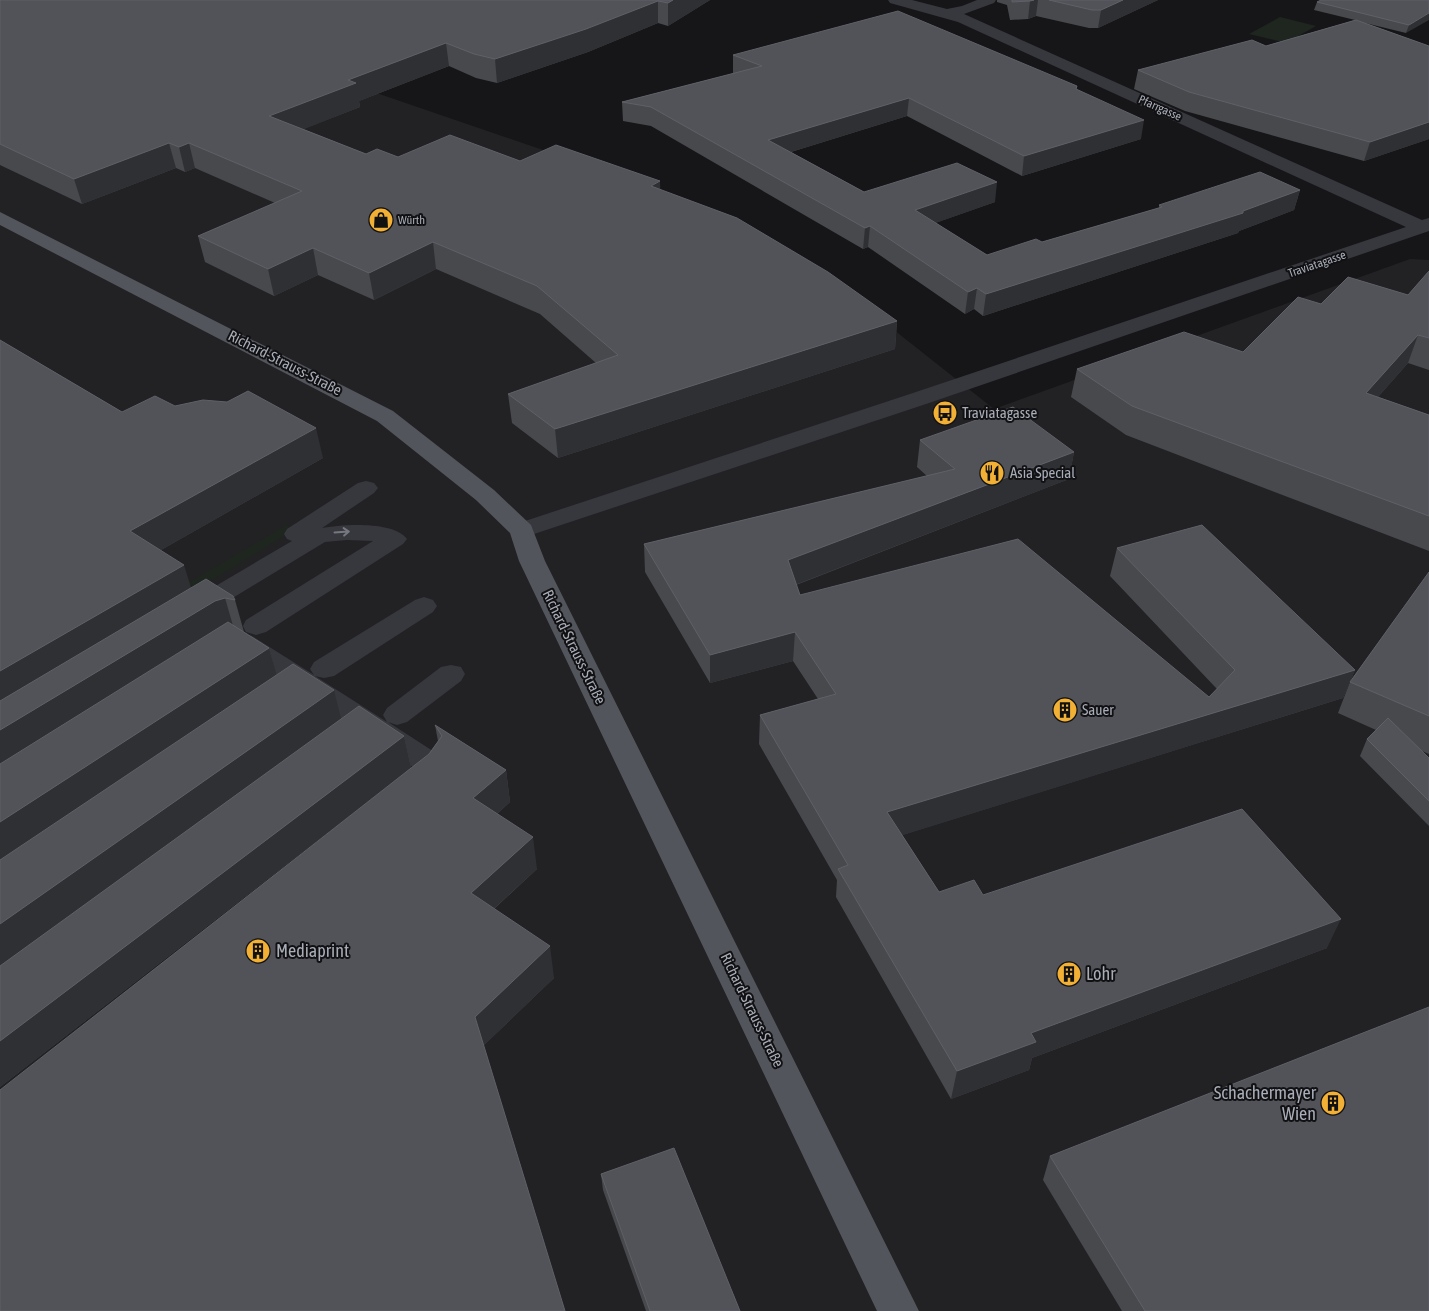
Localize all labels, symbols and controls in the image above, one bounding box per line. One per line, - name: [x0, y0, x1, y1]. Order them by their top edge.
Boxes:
- street label: Pfarrgasse: [1136, 92, 1184, 124]
- shop icon: Würth: [368, 207, 394, 233]
- place label: Würth: [398, 213, 425, 227]
- street label: Traviatagasse: [1286, 248, 1348, 280]
- street label: Richard-Strauss-Straße: [226, 327, 345, 399]
- bus stop icon: Traviatagasse: [932, 400, 958, 426]
- place label: Traviatagasse: [962, 404, 1037, 421]
- restaurant icon: Asia Special: [979, 460, 1005, 486]
- place label: Asia Special: [1010, 464, 1075, 481]
- one-way arrow: [334, 528, 350, 537]
- street label: Richard-Strauss-Straße: [539, 587, 610, 707]
- building icon: Sauer: [1052, 697, 1078, 723]
- place label: Sauer: [1082, 701, 1114, 718]
- building icon: Mediaprint: [245, 938, 271, 964]
- place label: Mediaprint: [276, 940, 349, 961]
- street label: Richard-Strauss-Straße: [717, 950, 788, 1070]
- building icon: Lohr: [1056, 961, 1082, 987]
- place label: Lohr: [1086, 963, 1116, 984]
- place label: Schachermayer Wien: [1214, 1082, 1317, 1124]
- building icon: Schachermayer Wien: [1320, 1090, 1346, 1116]

